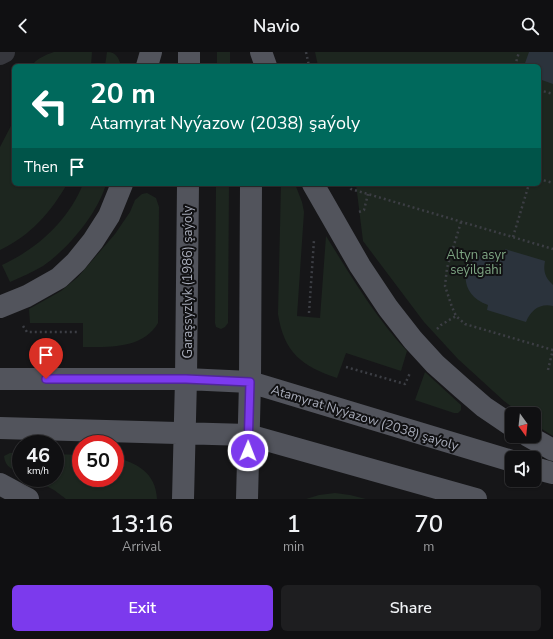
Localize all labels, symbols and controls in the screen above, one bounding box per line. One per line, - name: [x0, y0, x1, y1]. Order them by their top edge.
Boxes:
- text: Navio: [253, 14, 300, 38]
- icon: back: [12, 15, 34, 37]
- icon: search: [519, 15, 541, 37]
- text: 20 m: [90, 75, 156, 113]
- icon: left: [24, 80, 76, 132]
- text: Atamyrat Nyýazow (2038) şaýoly: [90, 111, 360, 135]
- icon: arrive: [66, 156, 88, 178]
- text: Then: [24, 157, 58, 177]
- street label: Garaşsyzlyk (1986) şaýoly: [179, 205, 197, 359]
- park label: Altyn asyr seýilgähi: [446, 246, 506, 279]
- pin: [29, 338, 63, 379]
- icon: arrive: [35, 344, 57, 366]
- street label: Atamyrat Nyýazow (2038) şaýoly: [269, 381, 461, 455]
- north arrow: [505, 407, 541, 443]
- map controls: [505, 407, 541, 487]
- position arrow: [227, 430, 269, 472]
- speed limit sign: 50: [72, 435, 124, 487]
- text: 46: [26, 442, 50, 469]
- button: sound: [505, 451, 541, 487]
- text: km/h: [27, 464, 49, 478]
- text: 13:16: [110, 508, 173, 540]
- text: 1: [287, 508, 301, 540]
- text: 70: [414, 508, 443, 540]
- text: Arrival: [122, 538, 161, 556]
- text: min: [283, 538, 304, 556]
- text: m: [423, 538, 434, 556]
- button: Exit: [12, 585, 273, 631]
- button: Share: [281, 585, 541, 631]

